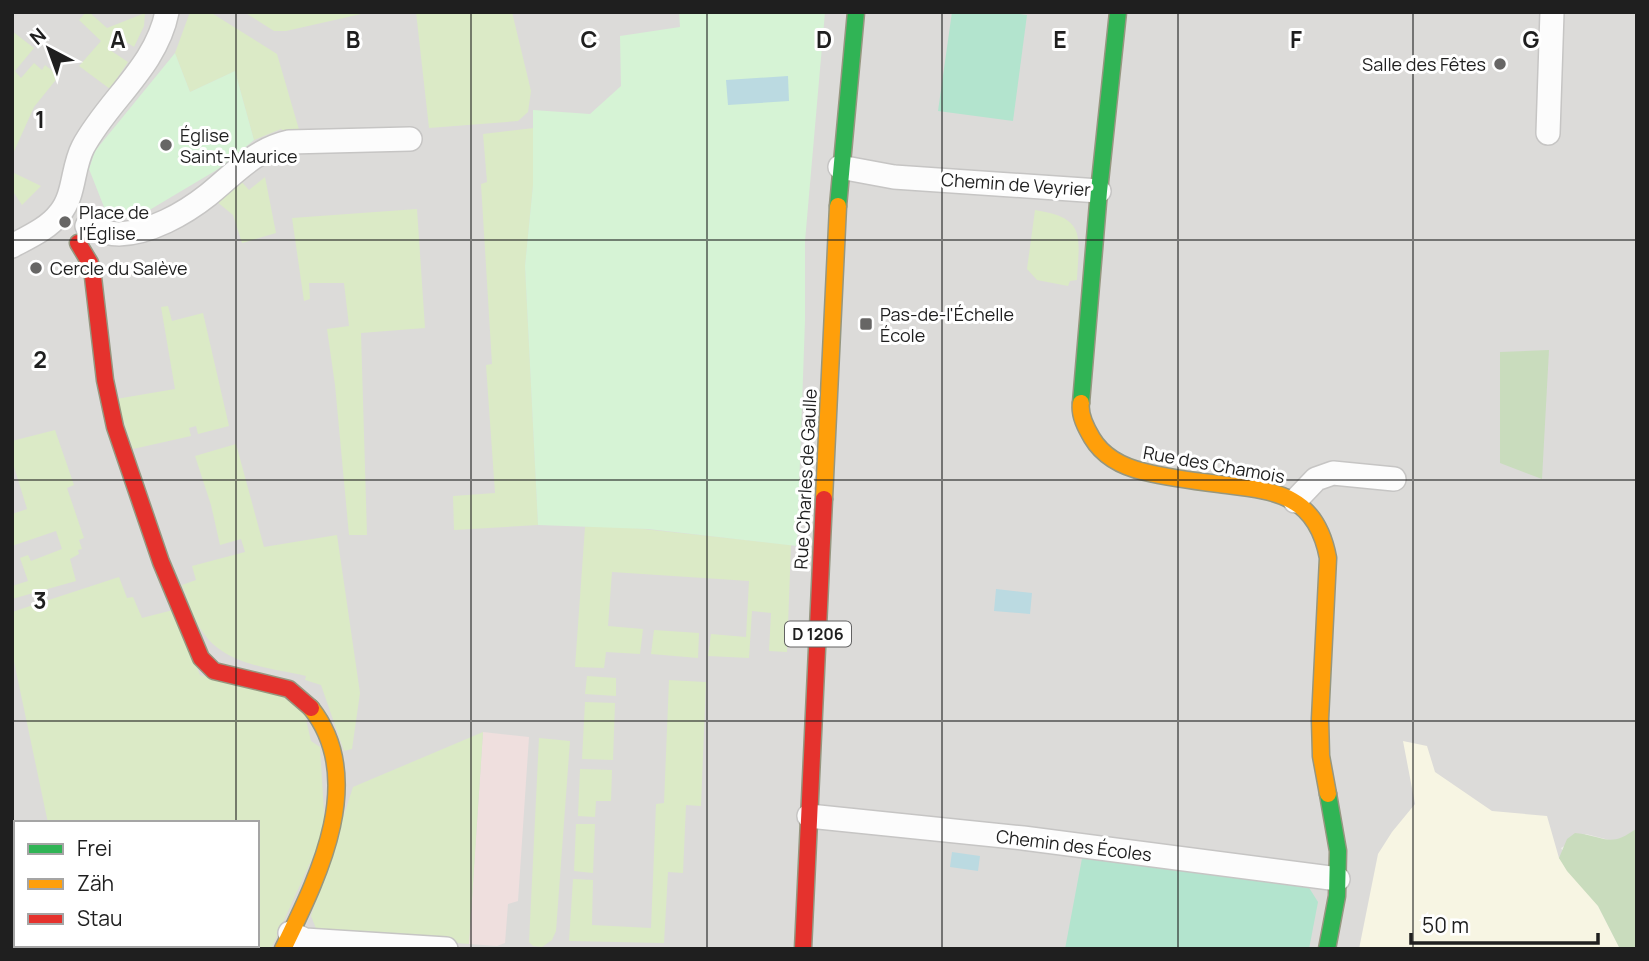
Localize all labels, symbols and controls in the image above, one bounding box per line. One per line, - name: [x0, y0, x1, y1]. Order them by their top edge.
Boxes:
- north arrow: [14, 14, 84, 84]
- text: N: [24, 22, 52, 50]
- text: A: [110, 23, 126, 55]
- text: B: [346, 23, 360, 55]
- text: C: [581, 23, 598, 55]
- text: D: [816, 23, 832, 55]
- text: E: [1053, 23, 1067, 55]
- text: F: [1290, 23, 1302, 55]
- text: G: [1523, 23, 1540, 55]
- place label: Salle des Fêtes: [1362, 52, 1486, 76]
- marker: Salle des Fêtes: [1492, 56, 1508, 72]
- text: 1: [35, 103, 45, 135]
- place label: Église Saint-Maurice: [180, 123, 298, 168]
- marker: Église Saint-Maurice: [158, 137, 174, 153]
- street label: Chemin de Veyrier: [940, 167, 1092, 201]
- place label: Place de l'Église: [79, 200, 149, 245]
- marker: Place de l'Église: [57, 214, 73, 230]
- place label: Cercle du Salève: [50, 256, 187, 280]
- marker: Cercle du Salève: [28, 260, 44, 276]
- place label: Pas-de-l'Échelle École: [880, 302, 1014, 347]
- marker: Pas-de-l'Échelle École: [858, 316, 874, 332]
- text: 2: [33, 343, 47, 375]
- street label: Rue Charles de Gaulle: [788, 388, 822, 570]
- street label: Rue des Chamois: [1141, 440, 1287, 488]
- text: 3: [33, 584, 47, 616]
- road number: D 1206: [785, 622, 851, 646]
- legend: [14, 821, 259, 947]
- street label: Chemin des Écoles: [995, 824, 1153, 866]
- text: Frei: [77, 834, 112, 862]
- text: Zäh: [77, 869, 114, 897]
- scale bar: [1411, 902, 1598, 946]
- text: Stau: [77, 904, 123, 932]
- text: 50 m: [1422, 911, 1469, 939]

